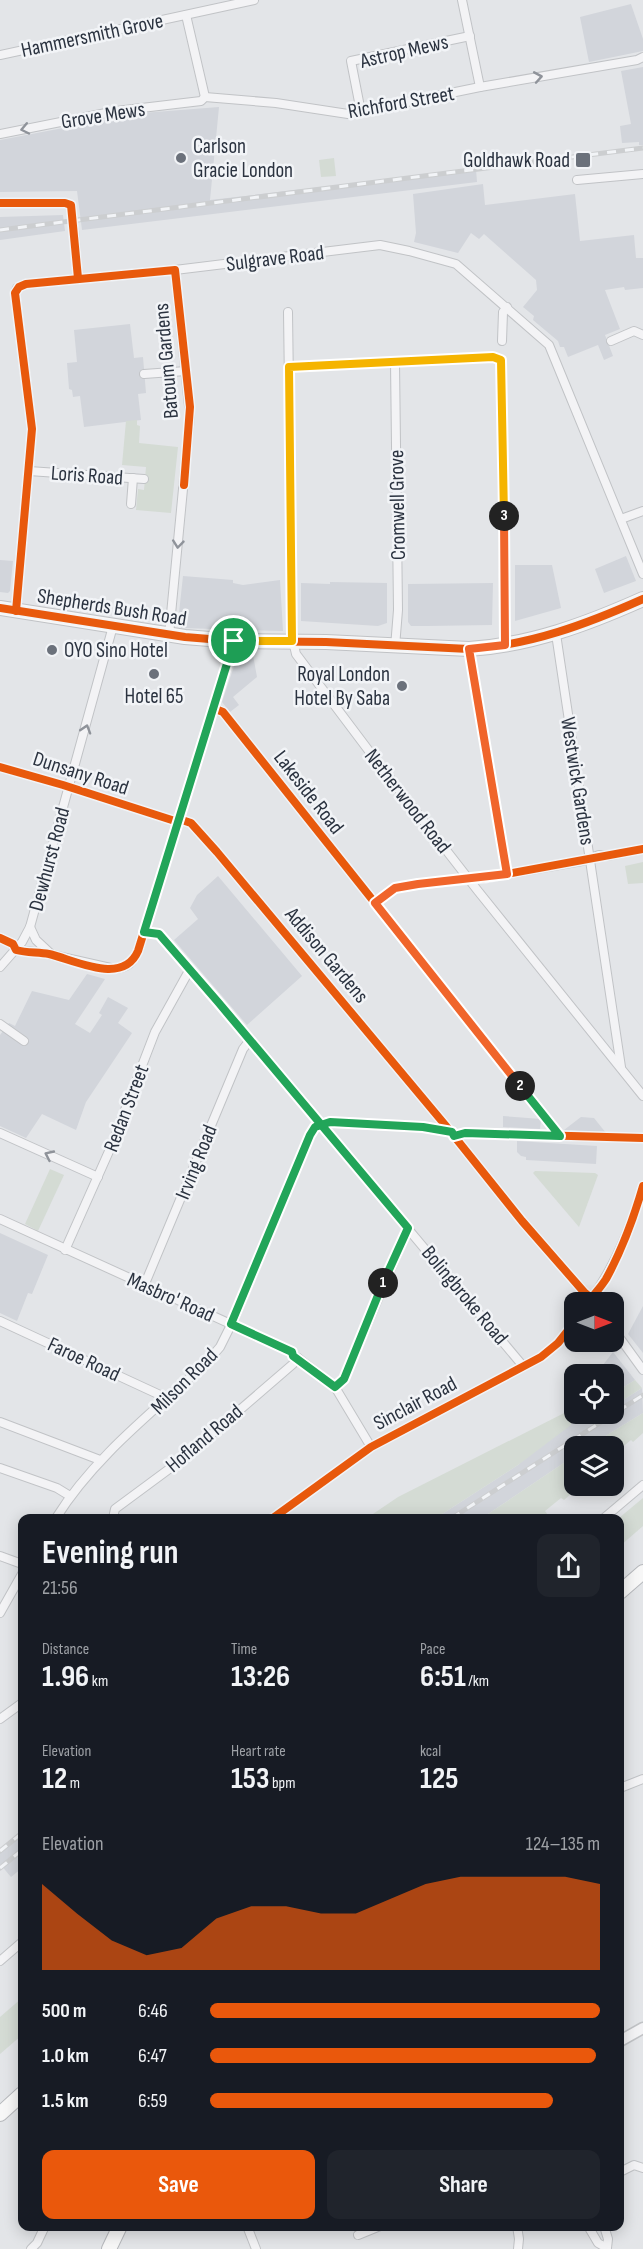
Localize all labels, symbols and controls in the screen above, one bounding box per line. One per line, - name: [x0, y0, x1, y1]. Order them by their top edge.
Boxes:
- street label: Hammersmith Grove: [19, 8, 165, 63]
- street label: Astrop Mews: [357, 29, 451, 74]
- one-way arrow: [533, 72, 543, 84]
- street label: Richford Street: [346, 81, 456, 124]
- street label: Grove Mews: [59, 97, 147, 134]
- one-way arrow: [20, 122, 30, 135]
- place label: Carlson Gracie London: [193, 134, 293, 183]
- place label: Goldhawk Road: [463, 148, 570, 173]
- marker: Carlson Gracie London: [174, 151, 188, 165]
- marker: Goldhawk Road: [574, 151, 592, 169]
- street label: Sulgrave Road: [225, 240, 325, 277]
- street label: Batoum Gardens: [149, 302, 184, 420]
- street label: Cromwell Grove: [384, 450, 411, 560]
- street label: Loris Road: [50, 461, 124, 490]
- pin: 3: [489, 501, 519, 531]
- text: 3: [500, 506, 508, 525]
- one-way arrow: [172, 539, 185, 548]
- street label: Shepherds Bush Road: [35, 583, 188, 632]
- pin: [208, 615, 259, 666]
- icon: arrive: [217, 624, 250, 657]
- place label: OYO Sino Hotel: [64, 638, 168, 663]
- marker: OYO Sino Hotel: [45, 643, 59, 657]
- place label: Royal London Hotel By Saba: [294, 662, 390, 711]
- marker: Hotel 65: [147, 667, 161, 681]
- marker: Royal London Hotel By Saba: [395, 679, 409, 693]
- place label: Hotel 65: [125, 684, 183, 709]
- street label: Westwick Gardens: [555, 715, 600, 847]
- one-way arrow: [79, 724, 91, 735]
- street label: Netherwood Road: [359, 744, 456, 858]
- street label: Dunsany Road: [30, 746, 132, 801]
- street label: Lakeside Road: [268, 746, 349, 839]
- street label: Dewhurst Road: [24, 805, 75, 914]
- street label: Addison Gardens: [279, 902, 374, 1008]
- street label: Redan Street: [98, 1061, 155, 1155]
- pin: 2: [505, 1071, 535, 1101]
- text: 2: [516, 1076, 524, 1095]
- street label: Irving Road: [170, 1121, 223, 1203]
- one-way arrow: [45, 1150, 56, 1162]
- street label: Bolingbroke Road: [416, 1241, 513, 1350]
- street label: Masbro' Road: [123, 1267, 218, 1328]
- pin: 1: [368, 1268, 398, 1298]
- text: 1: [380, 1273, 386, 1292]
- north arrow: [564, 1292, 624, 1352]
- map controls: [564, 1292, 624, 1496]
- street label: Faroe Road: [44, 1332, 124, 1387]
- street label: Milson Road: [146, 1343, 223, 1420]
- button: locate: [564, 1364, 624, 1424]
- street label: Sinclair Road: [369, 1371, 461, 1436]
- street label: Hofland Road: [161, 1399, 248, 1478]
- button: layers: [564, 1436, 624, 1496]
- text: Evening run: [42, 1533, 178, 1573]
- button: share: [537, 1534, 600, 1597]
- text: 21:56: [42, 1576, 78, 1600]
- text: Distance: [42, 1640, 89, 1659]
- text: Time: [231, 1640, 257, 1659]
- text: Pace: [420, 1640, 445, 1659]
- text: 1.96: [42, 1659, 89, 1695]
- text: 13:26: [231, 1659, 290, 1695]
- text: 6:51: [420, 1659, 466, 1695]
- text: km: [89, 1672, 108, 1691]
- text: /km: [466, 1672, 489, 1691]
- text: Elevation: [42, 1742, 91, 1761]
- text: Heart rate: [231, 1742, 286, 1761]
- text: kcal: [420, 1742, 441, 1761]
- text: 12: [42, 1761, 67, 1797]
- text: 153: [231, 1761, 269, 1797]
- text: 125: [420, 1761, 458, 1797]
- text: m: [67, 1774, 80, 1793]
- text: bpm: [269, 1774, 296, 1793]
- text: Elevation: [42, 1832, 104, 1856]
- text: 124–135 m: [526, 1832, 600, 1856]
- text: 500 m: [42, 1999, 86, 2023]
- text: 6:46: [138, 1999, 168, 2023]
- text: 1.0 km: [42, 2044, 89, 2068]
- text: 6:47: [138, 2044, 167, 2068]
- text: 1.5 km: [42, 2089, 88, 2113]
- text: 6:59: [138, 2089, 167, 2113]
- button: Save: [42, 2150, 315, 2219]
- button: Share: [327, 2150, 600, 2219]

